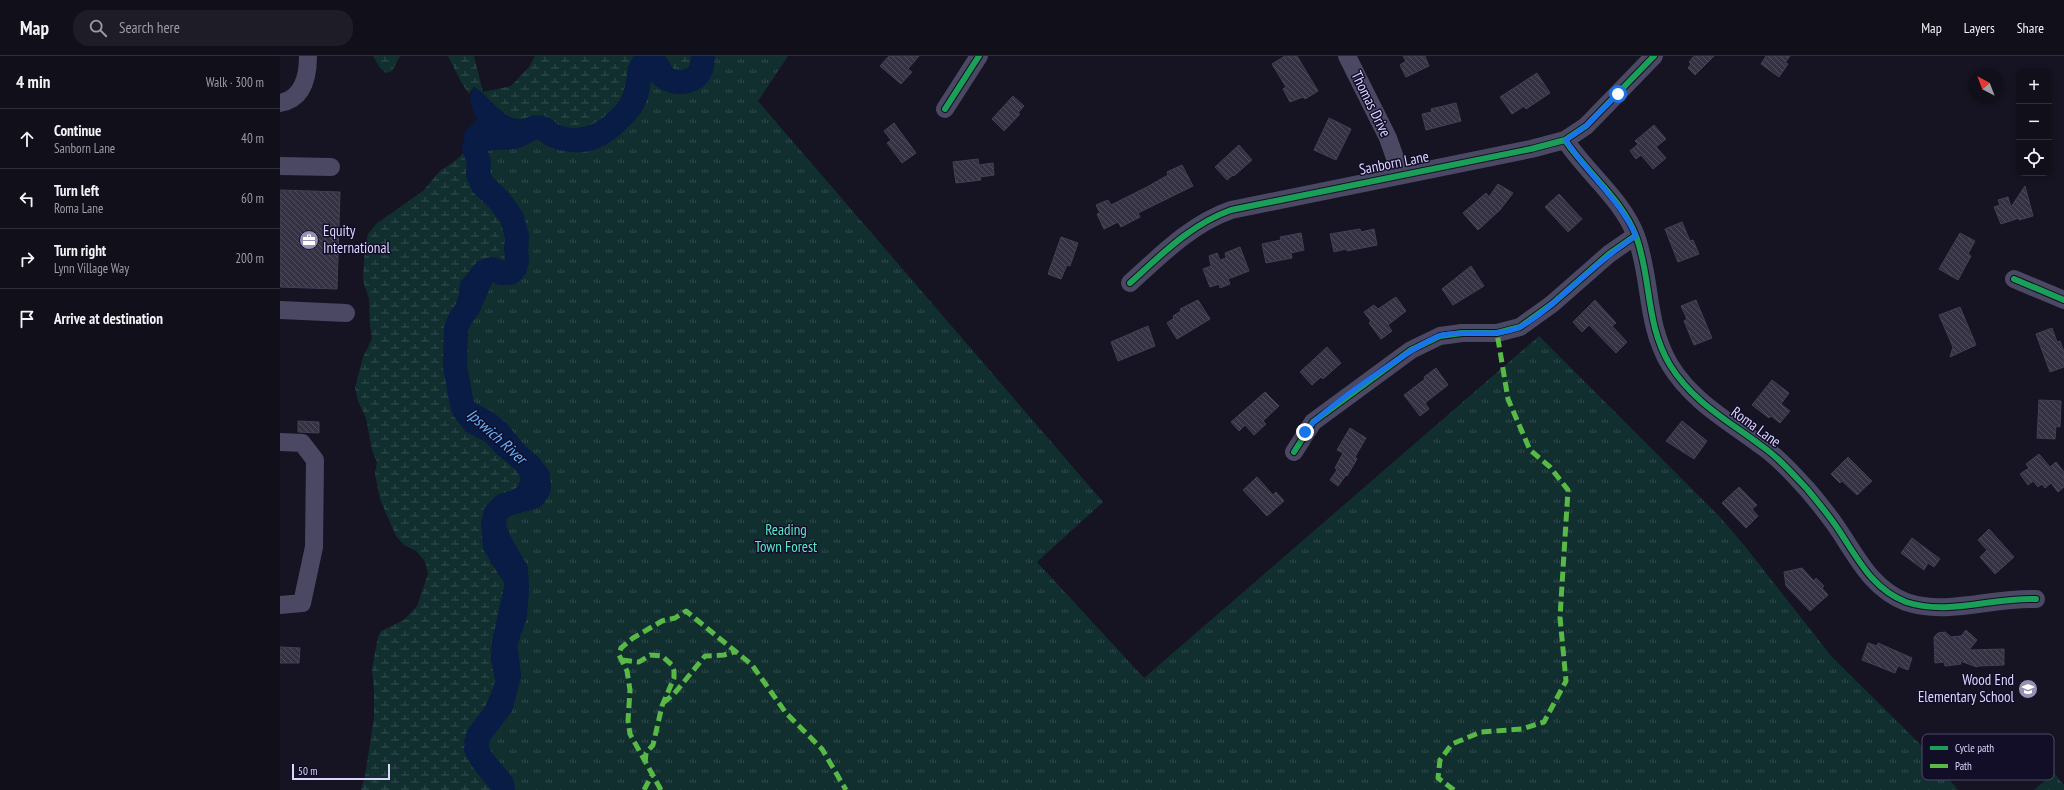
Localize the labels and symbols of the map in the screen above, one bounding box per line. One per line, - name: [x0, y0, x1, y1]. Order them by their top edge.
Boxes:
- street label: Thomas Drive: [1347, 68, 1396, 140]
- north arrow: [1968, 68, 2004, 104]
- route start: [1609, 85, 1627, 103]
- street label: Sanborn Lane: [1357, 146, 1430, 179]
- place label: Equity International: [323, 221, 390, 257]
- office icon: Equity International: [298, 229, 320, 251]
- street label: Roma Lane: [1728, 402, 1785, 451]
- water label: Ipswich River: [463, 404, 533, 470]
- route end: [1296, 423, 1314, 441]
- park label: Reading Town Forest: [755, 520, 817, 556]
- place label: Wood End Elementary School: [1918, 670, 2015, 706]
- school or university icon: Wood End Elementary School: [2017, 678, 2039, 700]
- legend: [1922, 734, 2054, 780]
- text: Cycle path: [1955, 741, 1994, 755]
- text: Path: [1955, 759, 1972, 773]
- scale bar: [292, 762, 390, 781]

